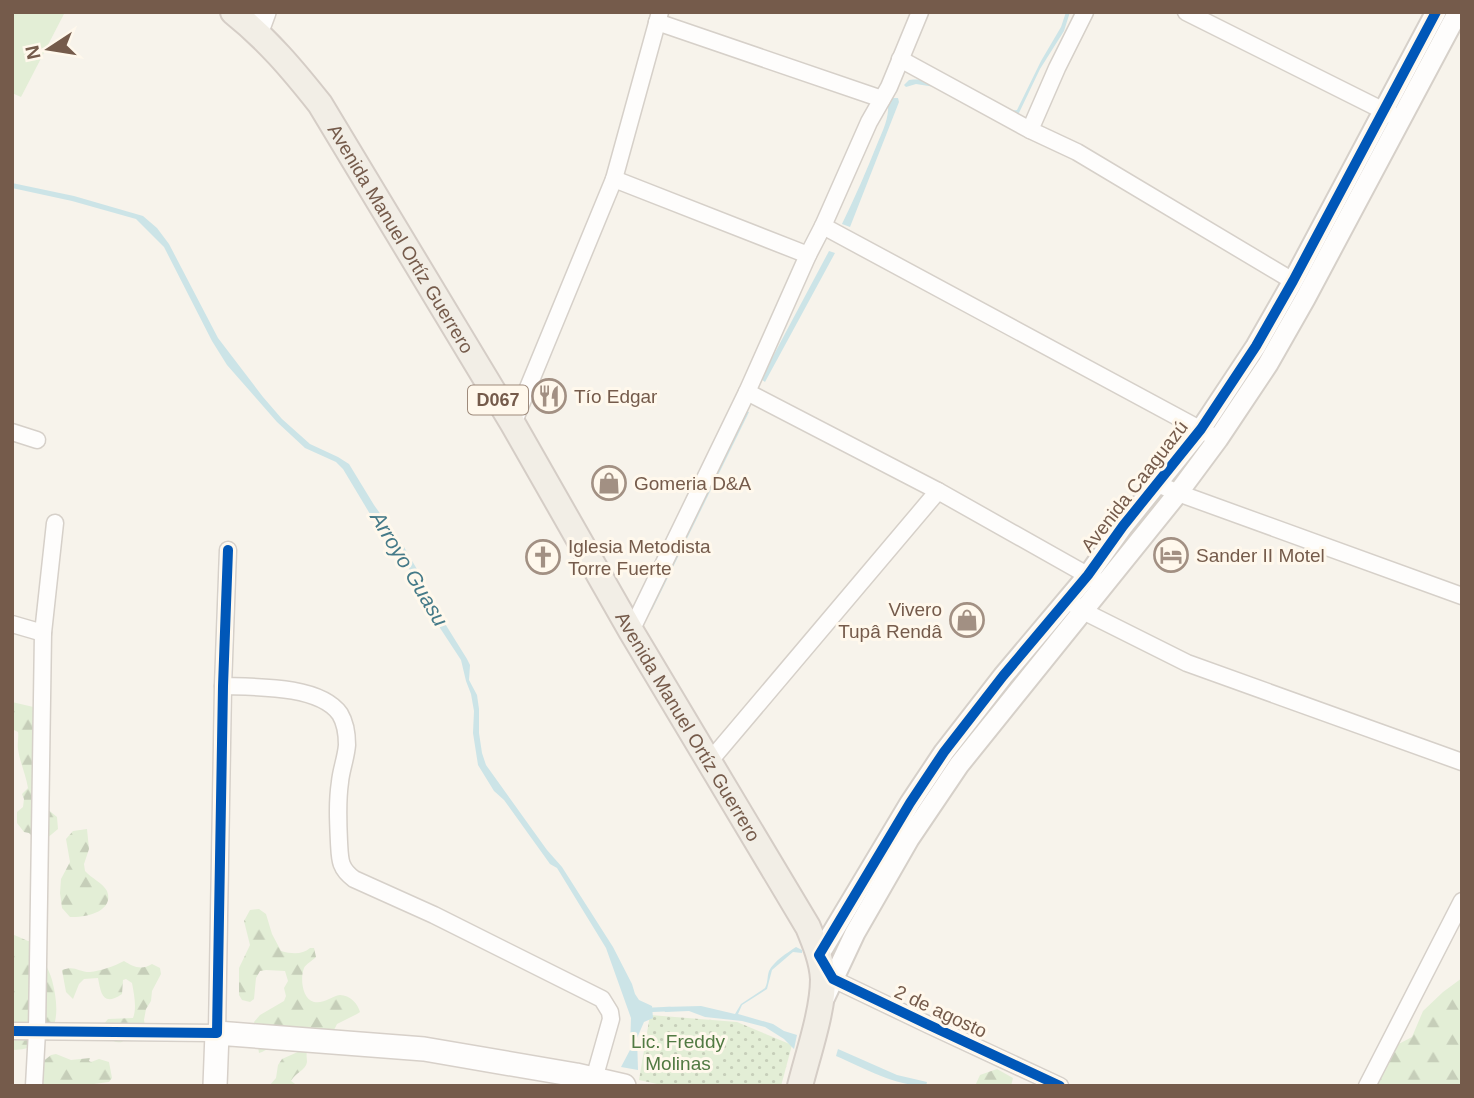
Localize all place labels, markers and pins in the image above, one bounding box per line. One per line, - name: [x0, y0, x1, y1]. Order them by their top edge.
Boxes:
- restaurant icon: Tío Edgar: [530, 377, 568, 415]
- place label: Tío Edgar: [574, 386, 658, 407]
- shop icon: Gomeria D&A: [590, 464, 628, 502]
- place label: Gomeria D&A: [634, 473, 752, 494]
- place label: Iglesia Metodista Torre Fuerte: [568, 536, 711, 579]
- hotel icon: Sander II Motel: [1152, 536, 1190, 574]
- church icon: Iglesia Metodista Torre Fuerte: [524, 538, 562, 576]
- place label: Sander II Motel: [1196, 545, 1325, 566]
- place label: Vivero Tupâ Rendâ: [838, 599, 942, 642]
- shop icon: Vivero Tupâ Rendâ: [948, 601, 986, 639]

